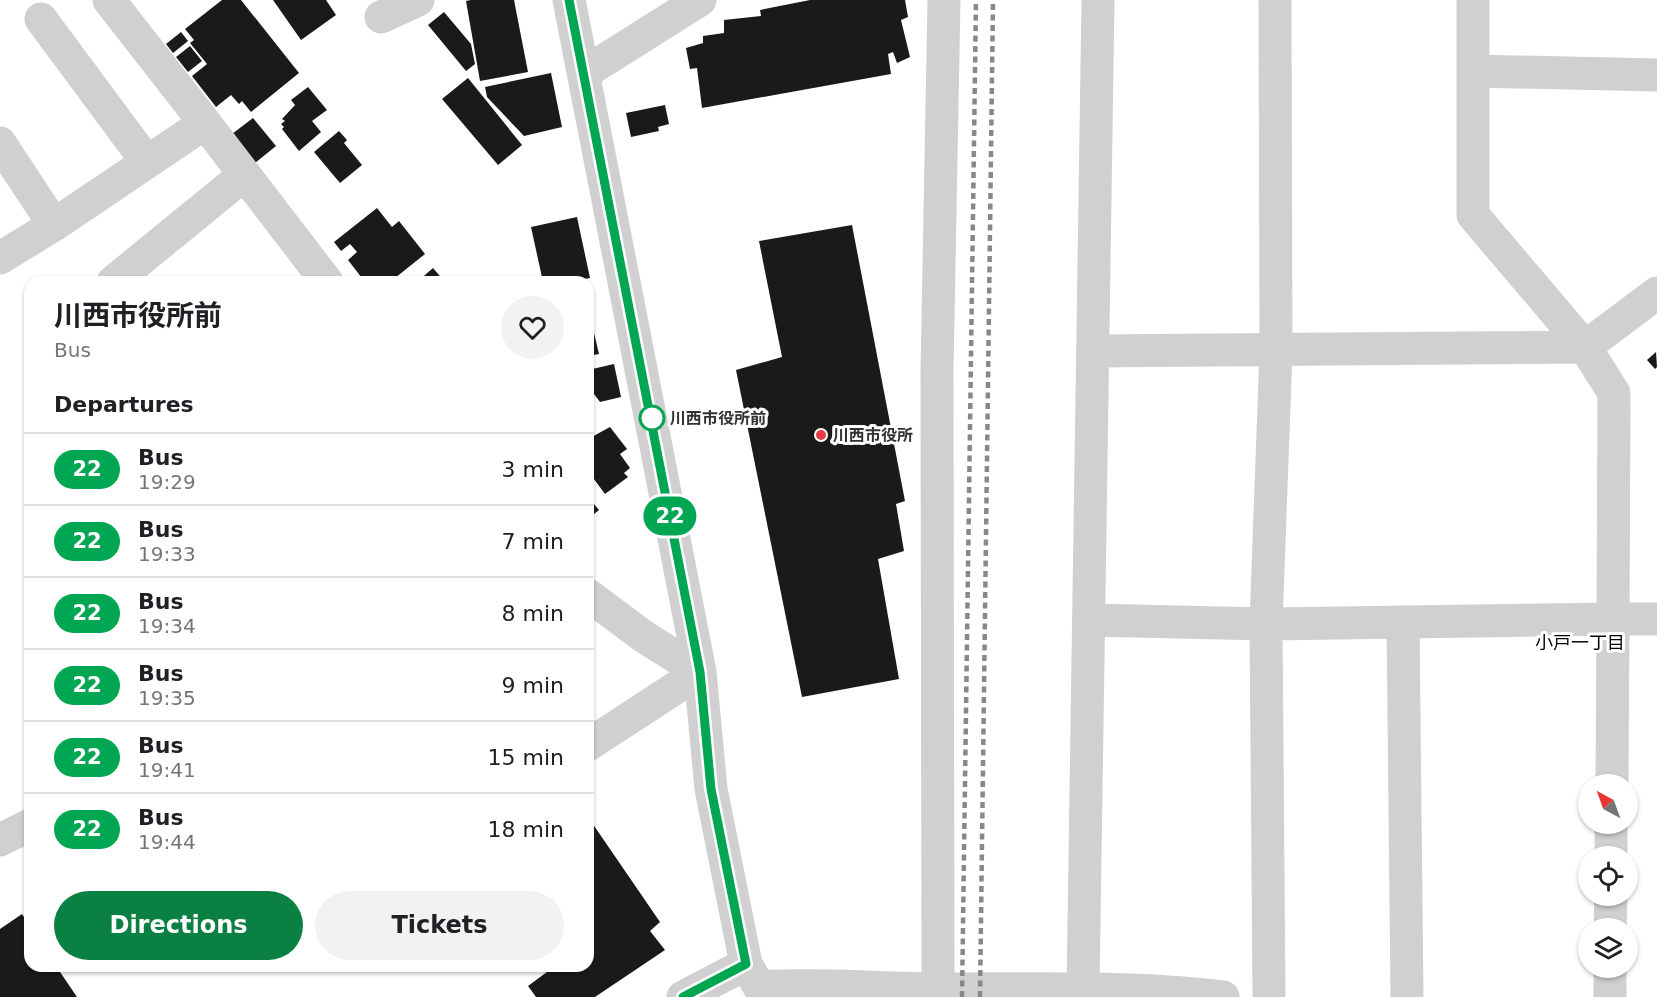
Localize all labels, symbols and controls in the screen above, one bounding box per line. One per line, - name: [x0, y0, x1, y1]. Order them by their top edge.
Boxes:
- button: heart: [501, 296, 564, 359]
- text: 川西市役所前: [54, 299, 222, 332]
- text: Bus: [54, 338, 91, 362]
- text: Departures: [54, 392, 194, 417]
- marker: 川西市役所前: [639, 405, 665, 431]
- place label: 川西市役所前: [670, 409, 766, 428]
- place label: 川西市役所: [833, 426, 913, 445]
- marker: 川西市役所: [814, 428, 828, 442]
- text: Bus: [138, 445, 184, 470]
- text: 22: [72, 457, 102, 481]
- text: 3 min: [502, 457, 564, 482]
- text: 19:29: [138, 470, 196, 494]
- line badge: 22: [643, 496, 697, 536]
- text: 22: [655, 504, 685, 528]
- text: Bus: [138, 517, 184, 542]
- text: 22: [72, 529, 102, 553]
- text: 7 min: [502, 529, 564, 554]
- text: 19:33: [138, 542, 196, 566]
- text: Bus: [138, 589, 184, 614]
- text: 22: [72, 601, 102, 625]
- text: 8 min: [502, 601, 564, 626]
- text: 19:34: [138, 614, 196, 638]
- district label: 小戸一丁目: [1535, 632, 1625, 653]
- text: Bus: [138, 661, 184, 686]
- text: 22: [72, 673, 102, 697]
- text: 9 min: [502, 673, 564, 698]
- text: 19:35: [138, 686, 196, 710]
- text: Bus: [138, 733, 184, 758]
- text: 22: [72, 745, 102, 769]
- text: 15 min: [488, 745, 564, 770]
- text: 19:41: [138, 758, 196, 782]
- north arrow: [1578, 774, 1638, 834]
- map controls: [1578, 774, 1638, 978]
- text: Bus: [138, 805, 184, 830]
- text: 22: [72, 817, 102, 841]
- text: 18 min: [488, 817, 564, 842]
- text: 19:44: [138, 830, 196, 854]
- button: locate: [1578, 846, 1638, 906]
- button: Directions: [54, 891, 303, 960]
- button: Tickets: [315, 891, 564, 960]
- button: layers: [1578, 918, 1638, 978]

